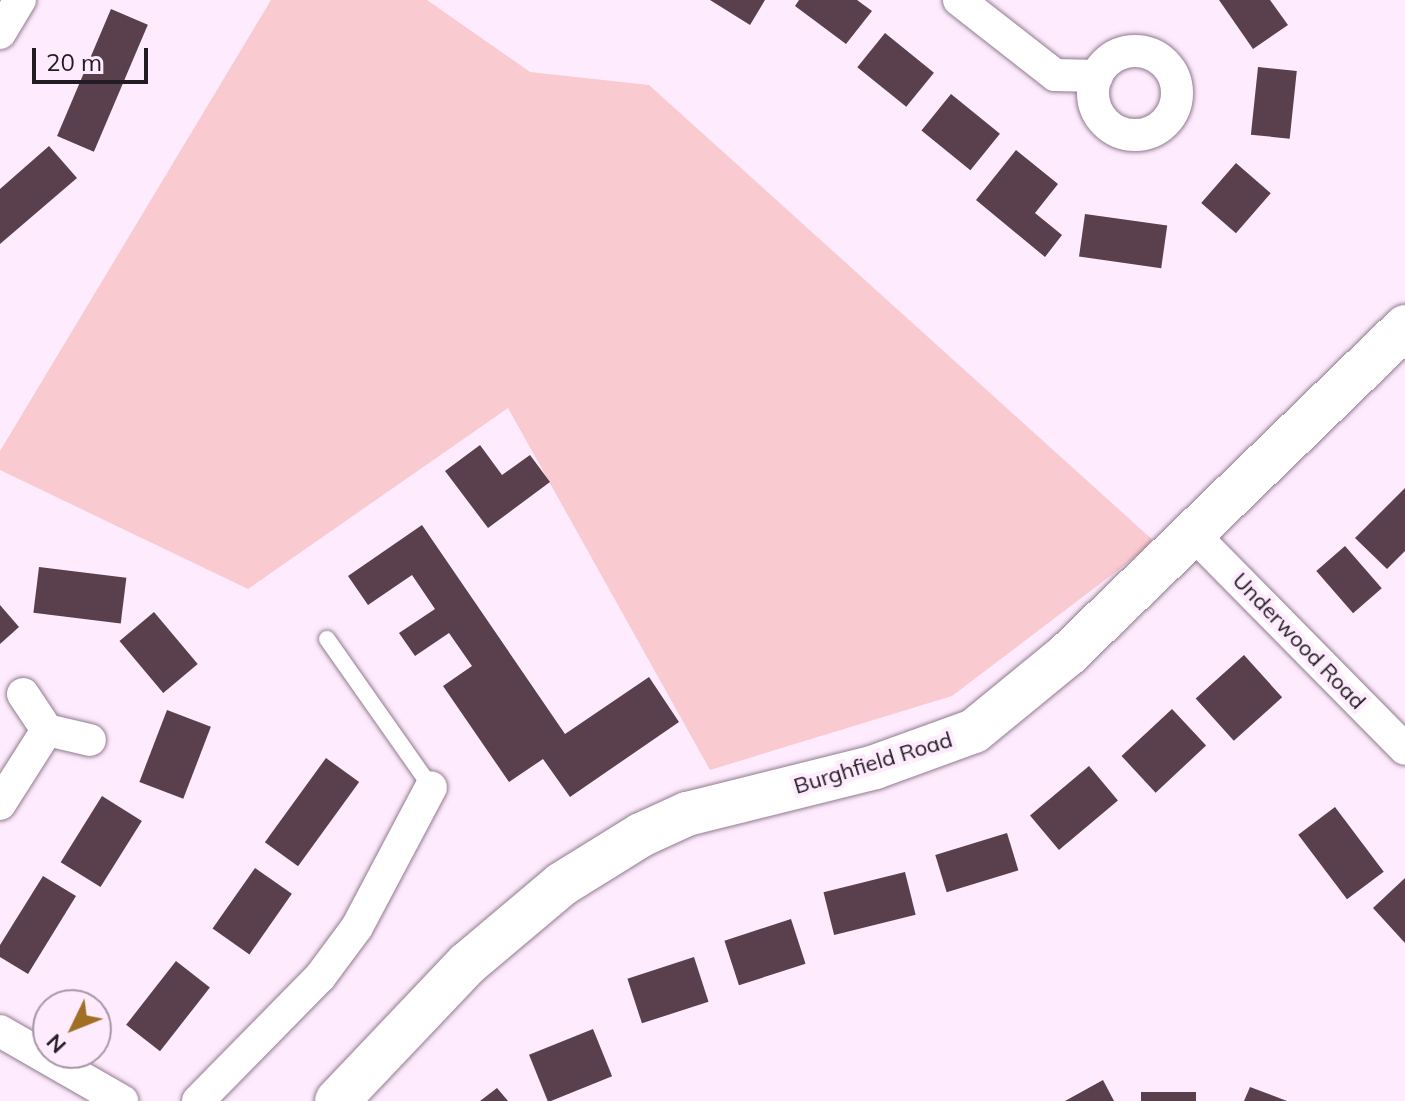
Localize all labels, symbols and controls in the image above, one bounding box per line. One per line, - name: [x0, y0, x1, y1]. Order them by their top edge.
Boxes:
- scale bar: [36, 32, 152, 82]
- text: 20 m: [46, 47, 102, 77]
- street label: Underwood Road: [1227, 567, 1371, 715]
- street label: Burghfield Road: [791, 726, 955, 800]
- north arrow: [32, 989, 112, 1069]
- text: N: [40, 1028, 72, 1060]

